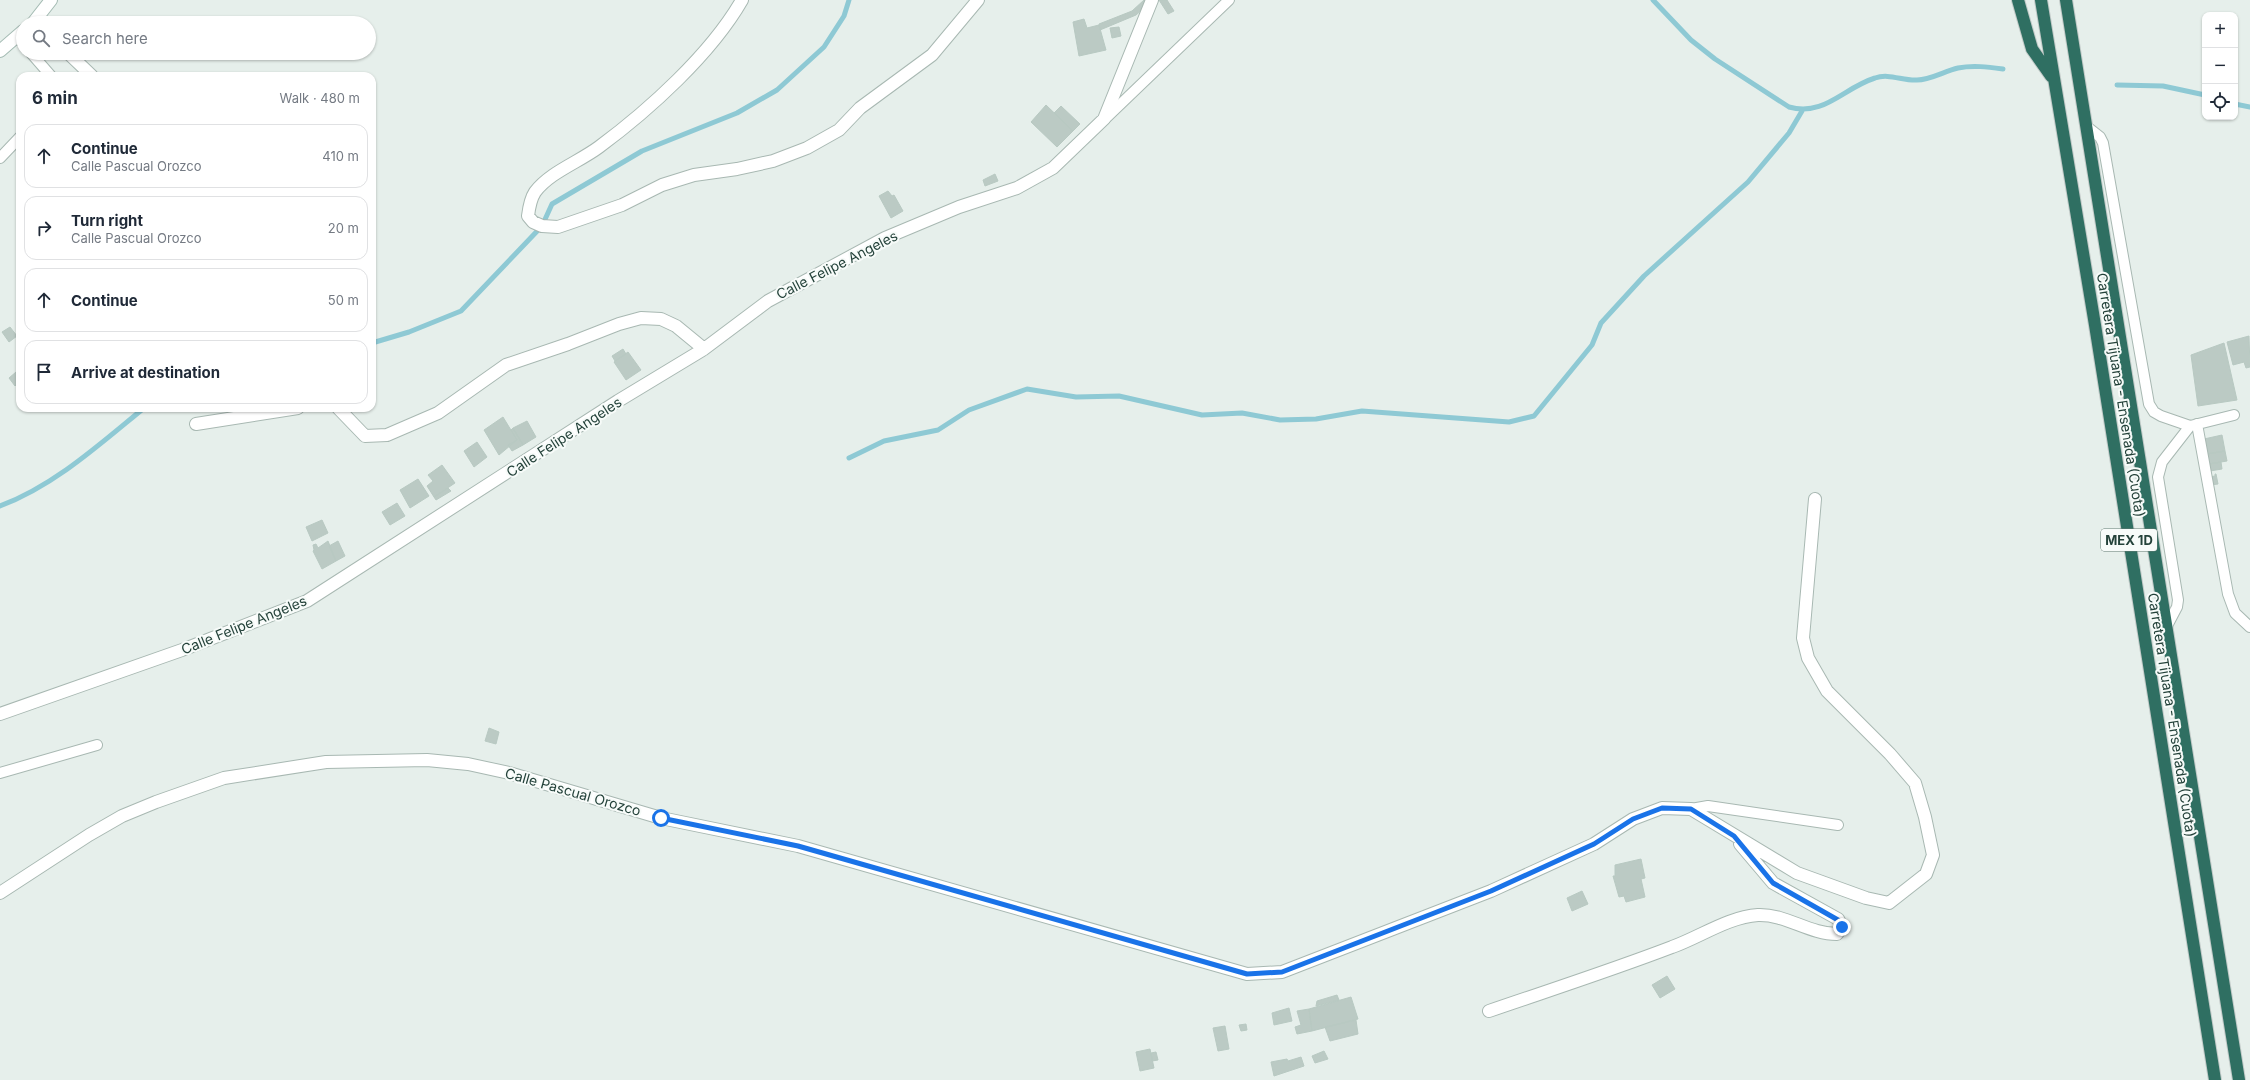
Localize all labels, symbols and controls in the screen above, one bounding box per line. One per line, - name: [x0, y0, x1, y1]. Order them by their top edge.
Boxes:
- map controls: [2202, 12, 2238, 120]
- button: +: [2202, 12, 2238, 48]
- search box: [16, 16, 376, 60]
- icon: search: [30, 27, 52, 49]
- text: Search here: [62, 29, 148, 48]
- button: −: [2202, 48, 2238, 84]
- button: locate: [2202, 84, 2238, 120]
- text: 6 min: [32, 88, 78, 108]
- text: Walk · 480 m: [280, 90, 360, 106]
- text: Continue: [71, 139, 138, 158]
- icon: ahead: [33, 145, 55, 167]
- text: 410 m: [322, 148, 359, 164]
- text: Calle Pascual Orozco: [71, 158, 201, 174]
- text: Turn right: [71, 211, 143, 230]
- icon: right: [33, 217, 55, 239]
- text: 20 m: [328, 220, 359, 236]
- street label: Calle Felipe Angeles: [773, 227, 900, 303]
- text: Calle Pascual Orozco: [71, 230, 201, 246]
- street label: Carretera Tijuana - Ensenada (Cuota): [2094, 271, 2149, 518]
- icon: ahead: [33, 289, 55, 311]
- text: Continue: [71, 291, 138, 310]
- text: 50 m: [328, 292, 359, 308]
- icon: arrive: [33, 361, 55, 383]
- text: Arrive at destination: [71, 363, 220, 382]
- street label: Calle Felipe Angeles: [503, 393, 625, 480]
- road number: MEX 1D: [2101, 529, 2157, 551]
- street label: Carretera Tijuana - Ensenada (Cuota): [2145, 591, 2200, 838]
- street label: Calle Felipe Angeles: [179, 592, 309, 658]
- street label: Calle Pascual Orozco: [503, 764, 643, 819]
- route start: [652, 809, 670, 827]
- route end: [1833, 918, 1851, 936]

